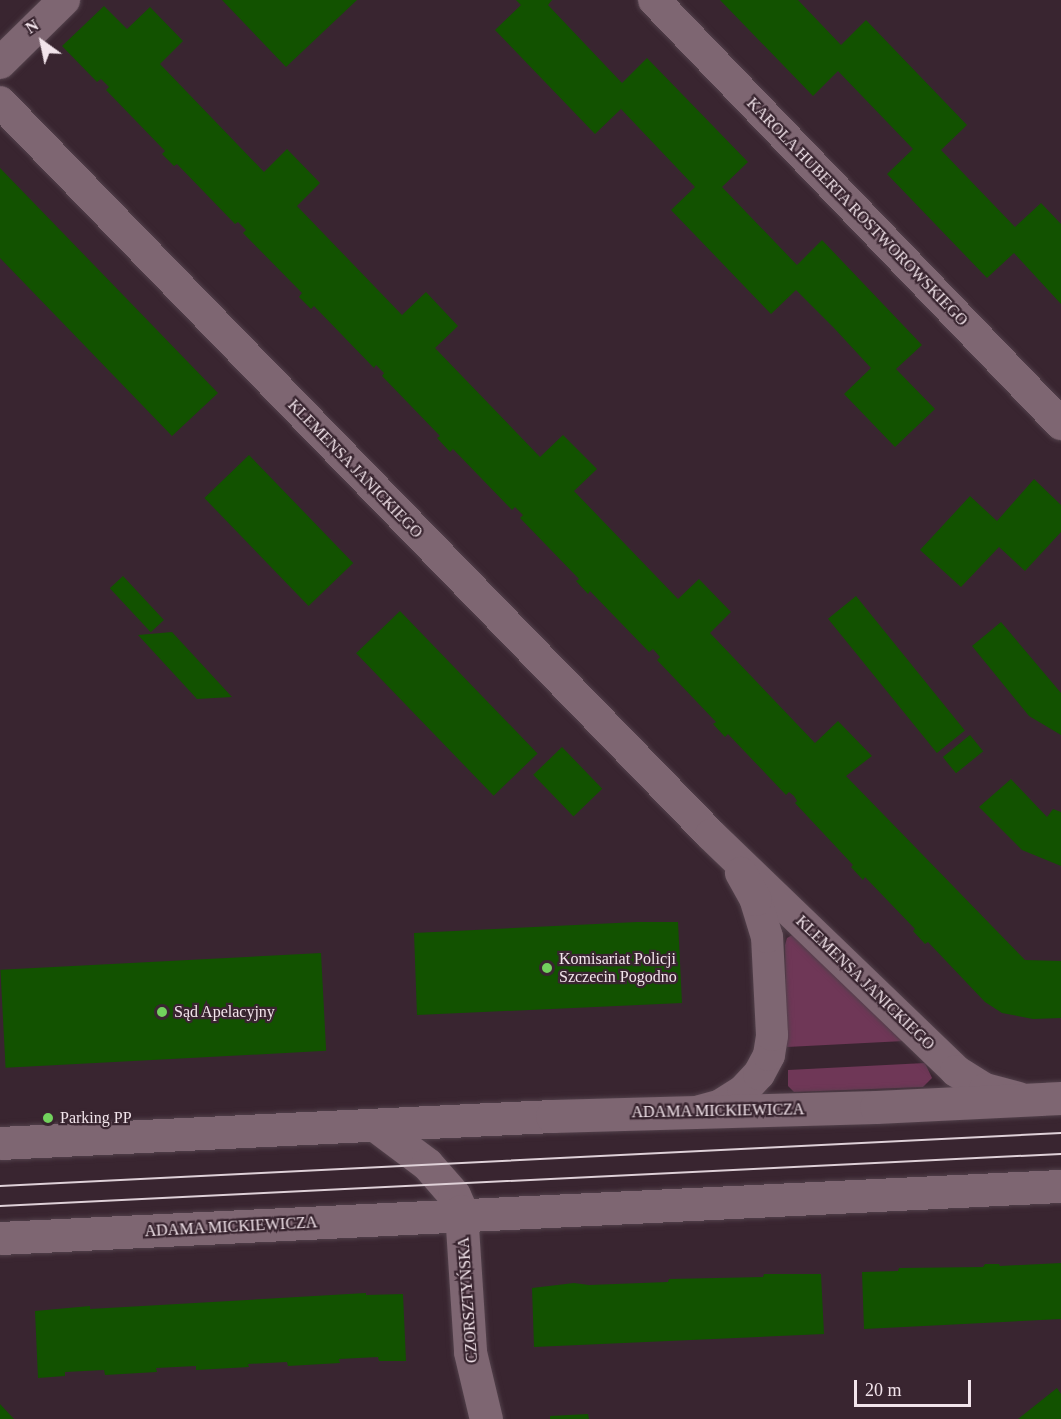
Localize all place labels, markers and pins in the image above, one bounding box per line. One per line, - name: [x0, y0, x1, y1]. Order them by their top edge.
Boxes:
- place label: Komisariat Policji Szczecin Pogodno: [559, 949, 677, 987]
- marker: Komisariat Policji Szczecin Pogodno: [540, 961, 554, 975]
- place label: Sąd Apelacyjny: [174, 1002, 276, 1022]
- marker: Sąd Apelacyjny: [155, 1005, 169, 1019]
- place label: Parking PP: [60, 1108, 132, 1128]
- marker: Parking PP: [41, 1111, 55, 1125]

